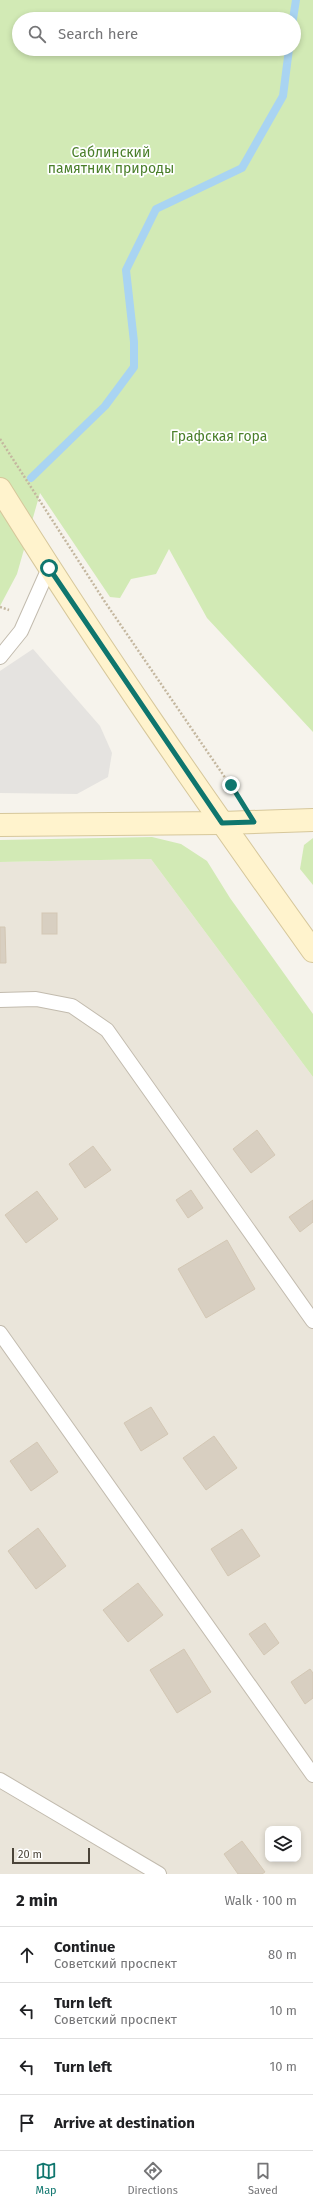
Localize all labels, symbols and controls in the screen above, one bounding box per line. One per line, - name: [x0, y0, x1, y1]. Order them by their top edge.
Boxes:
- search box: [12, 12, 301, 56]
- icon: search: [26, 23, 48, 45]
- text: Search here: [58, 25, 138, 43]
- park label: Саблинский памятник природы: [48, 144, 174, 177]
- park label: Графская гора: [171, 428, 267, 445]
- route start: [40, 559, 58, 577]
- route end: [222, 776, 240, 794]
- map controls: [265, 1826, 301, 1862]
- button: layers: [265, 1826, 301, 1862]
- scale bar: [12, 1846, 90, 1865]
- text: 20 m: [18, 1848, 42, 1861]
- text: 2 min: [16, 1890, 58, 1911]
- text: Walk · 100 m: [225, 1893, 297, 1908]
- text: Continue: [54, 1938, 115, 1956]
- icon: ahead: [16, 1944, 38, 1966]
- text: 80 m: [268, 1947, 297, 1962]
- text: Советский проспект: [54, 1956, 177, 1971]
- text: Turn left: [54, 1994, 112, 2012]
- icon: left: [16, 2000, 38, 2022]
- text: 10 m: [270, 2003, 297, 2018]
- text: Советский проспект: [54, 2012, 177, 2027]
- icon: left: [16, 2056, 38, 2078]
- text: Turn left: [54, 2058, 112, 2076]
- text: 10 m: [270, 2059, 297, 2074]
- icon: arrive: [16, 2112, 38, 2134]
- text: Arrive at destination: [54, 2114, 195, 2132]
- tab: Map: [35, 2160, 57, 2197]
- tab: Directions: [127, 2160, 178, 2197]
- tab: Saved: [248, 2160, 278, 2197]

